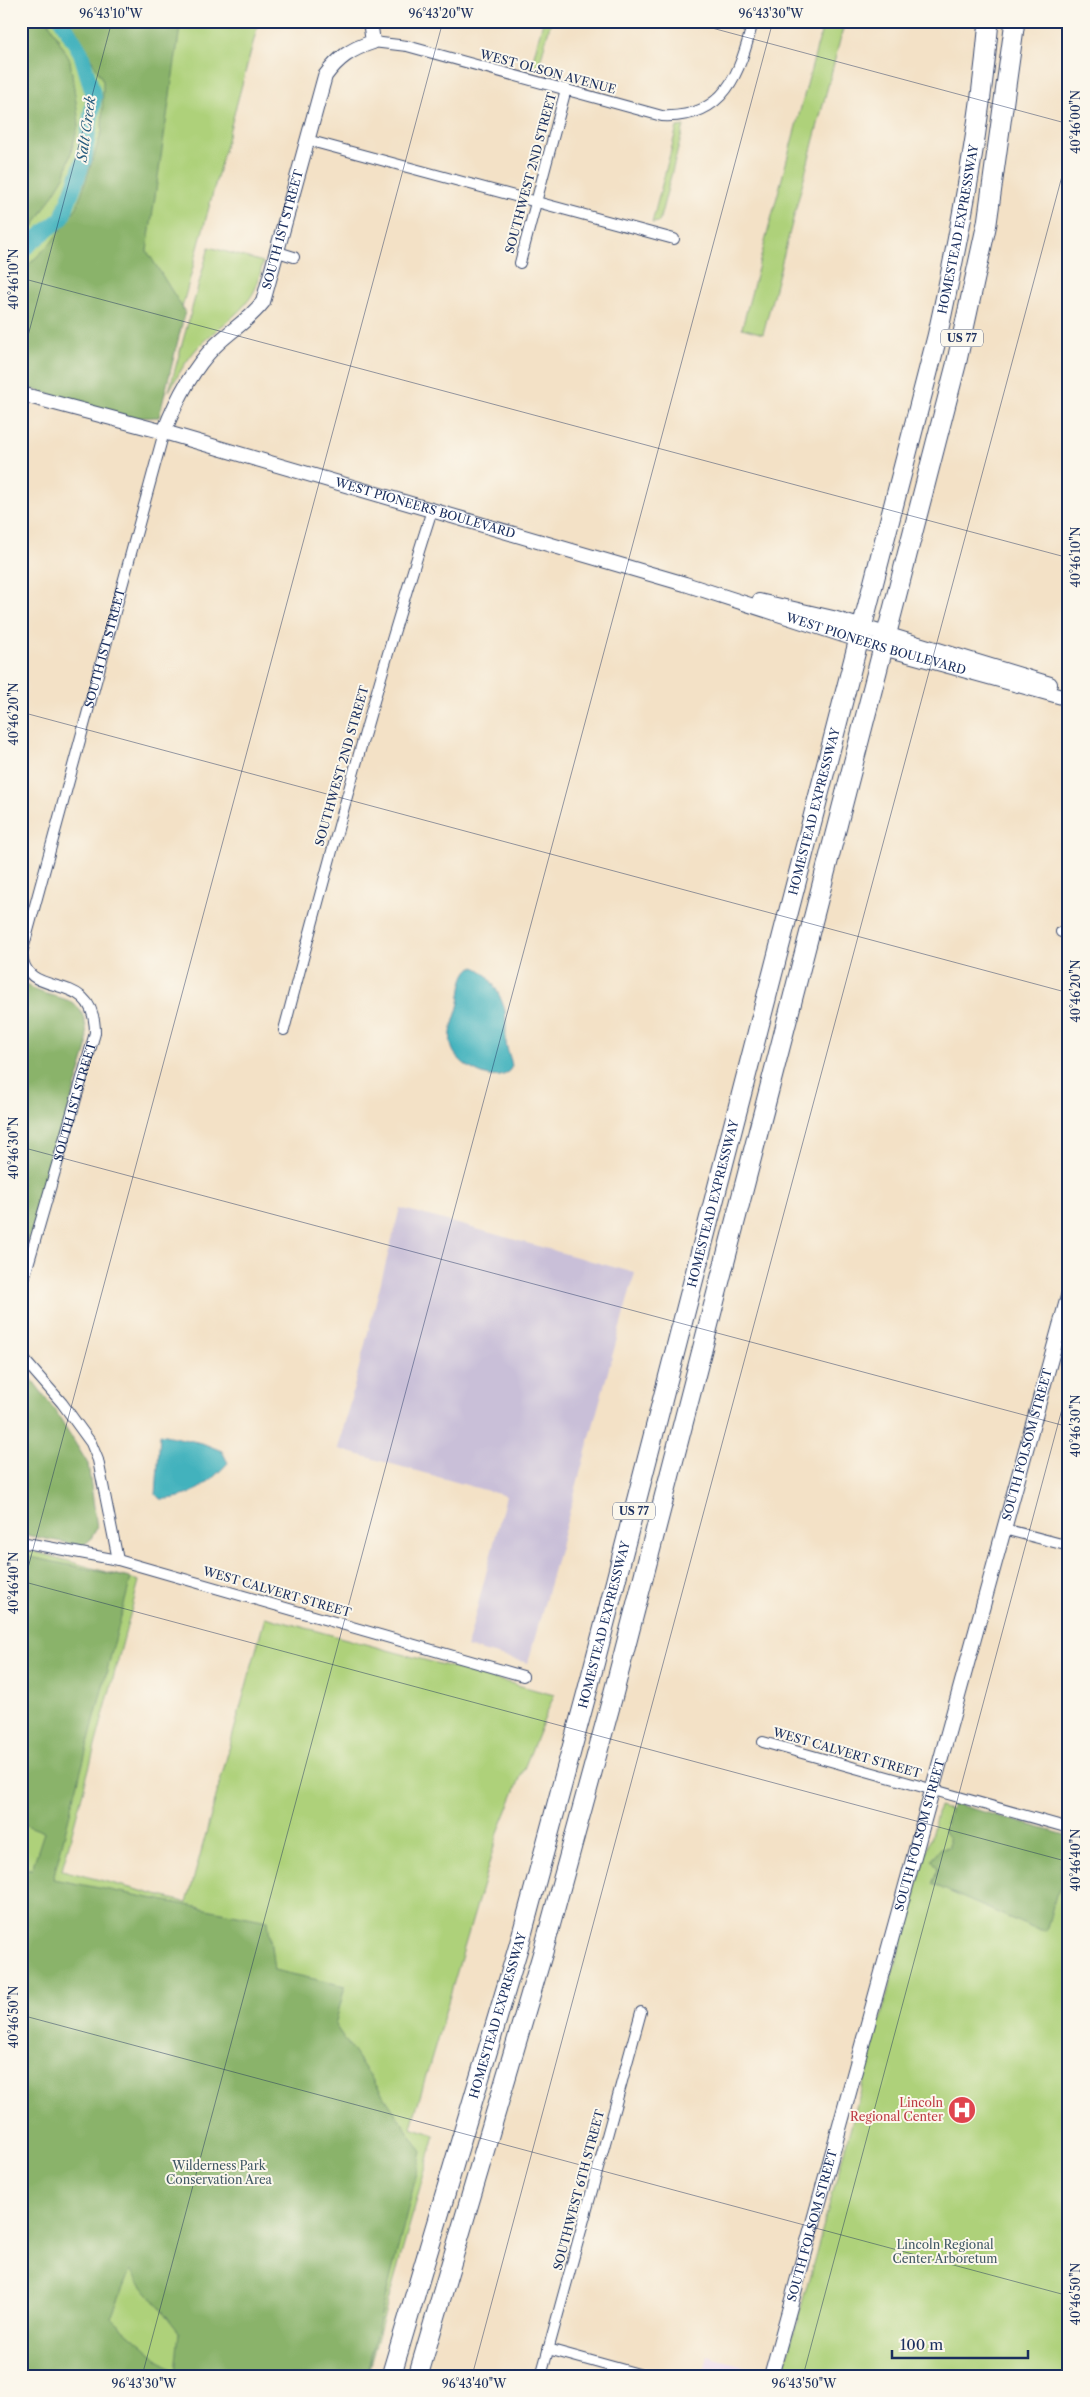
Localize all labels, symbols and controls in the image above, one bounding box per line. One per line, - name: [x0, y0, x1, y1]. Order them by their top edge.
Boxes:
- text: 96°43'10"W: [79, 6, 144, 21]
- text: 96°43'20"W: [408, 6, 474, 21]
- text: 96°43'30"W: [739, 6, 804, 21]
- street label: WEST OLSON AVENUE: [478, 46, 618, 97]
- text: 40°46'00"N: [1068, 90, 1083, 154]
- street label: SOUTHWEST 2ND STREET: [502, 91, 559, 255]
- water label: Salt Creek: [72, 94, 100, 164]
- street label: HOMESTEAD EXPRESSWAY: [934, 143, 981, 315]
- street label: SOUTH 1ST STREET: [259, 168, 306, 291]
- text: 40°46'10"N: [6, 248, 21, 310]
- road number: US 77: [941, 329, 983, 346]
- street label: WEST PIONEERS BOULEVARD: [332, 474, 517, 541]
- text: 40°46'10"N: [1068, 526, 1083, 588]
- street label: SOUTH 1ST STREET: [81, 586, 128, 710]
- street label: WEST PIONEERS BOULEVARD: [783, 609, 968, 678]
- text: 40°46'20"N: [6, 682, 21, 745]
- street label: SOUTHWEST 2ND STREET: [311, 684, 372, 848]
- street label: HOMESTEAD EXPRESSWAY: [785, 725, 843, 897]
- text: 40°46'20"N: [1068, 959, 1083, 1022]
- street label: SOUTH 1ST STREET: [50, 1040, 99, 1163]
- text: 40°46'30"N: [6, 1117, 21, 1179]
- street label: HOMESTEAD EXPRESSWAY: [684, 1118, 742, 1289]
- street label: SOUTH FOLSOM STREET: [999, 1367, 1055, 1522]
- text: 40°46'30"N: [1068, 1395, 1083, 1457]
- road number: US 77: [613, 1502, 655, 1520]
- street label: HOMESTEAD EXPRESSWAY: [575, 1539, 633, 1710]
- text: 40°46'40"N: [6, 1552, 21, 1614]
- street label: WEST CALVERT STREET: [200, 1563, 353, 1620]
- street label: WEST CALVERT STREET: [770, 1724, 923, 1781]
- street label: SOUTH FOLSOM STREET: [891, 1757, 947, 1913]
- text: 40°46'40"N: [1068, 1829, 1083, 1891]
- street label: HOMESTEAD EXPRESSWAY: [466, 1930, 529, 2100]
- text: 40°46'50"N: [6, 1986, 21, 2048]
- place label: Lincoln Regional Center: [850, 2095, 943, 2124]
- hospital icon: Lincoln Regional Center: [947, 2095, 977, 2125]
- street label: SOUTHWEST 6TH STREET: [550, 2108, 607, 2272]
- street label: SOUTH FOLSOM STREET: [784, 2148, 840, 2303]
- park label: Wilderness Park Conservation Area: [166, 2158, 273, 2187]
- park label: Lincoln Regional Center Arboretum: [893, 2237, 997, 2266]
- text: 40°46'50"N: [1068, 2263, 1083, 2325]
- scale bar: [892, 2327, 1029, 2359]
- text: 100 m: [900, 2335, 943, 2354]
- text: 96°43'30"W: [112, 2376, 177, 2391]
- text: 96°43'40"W: [442, 2376, 507, 2391]
- text: 96°43'50"W: [772, 2376, 837, 2391]

